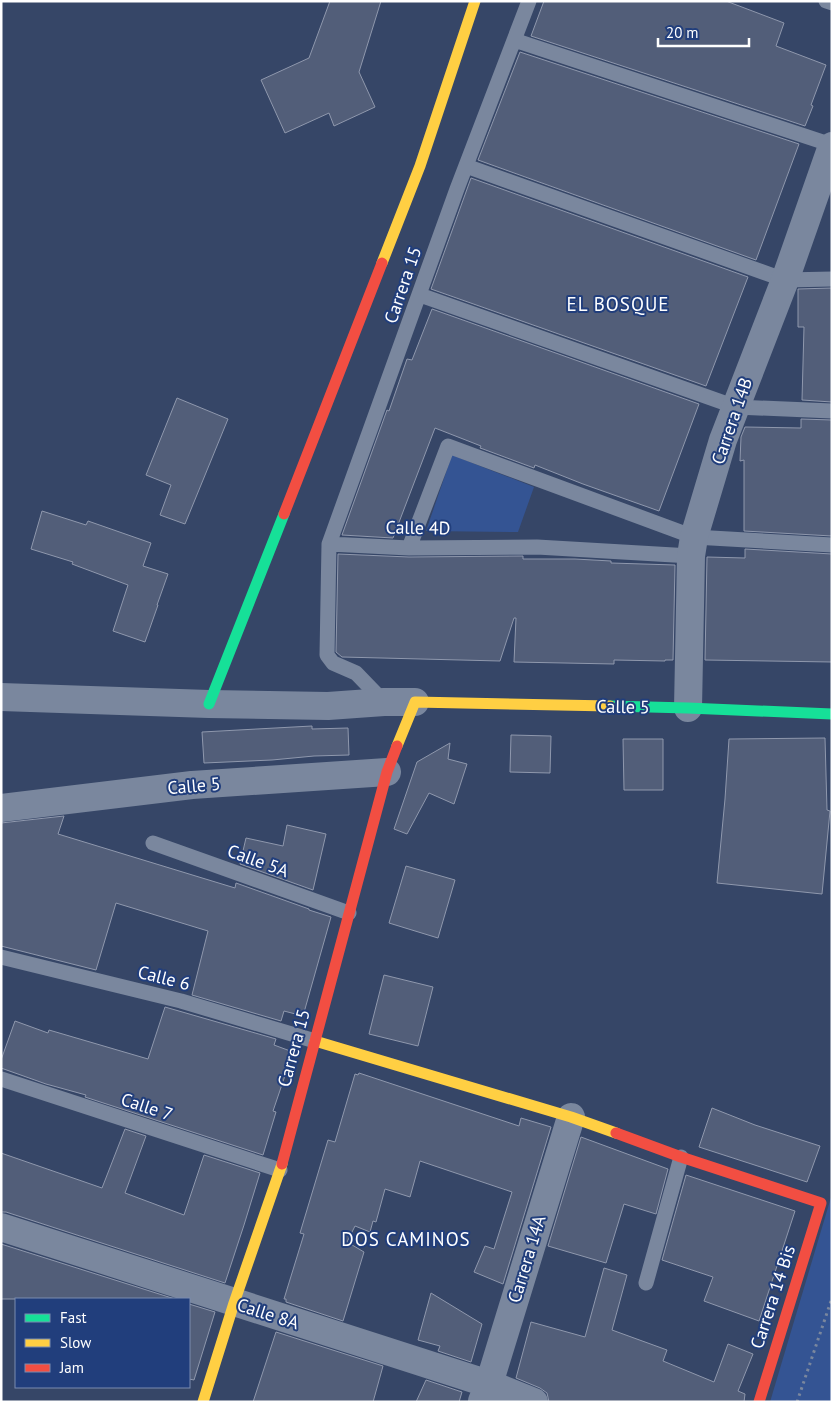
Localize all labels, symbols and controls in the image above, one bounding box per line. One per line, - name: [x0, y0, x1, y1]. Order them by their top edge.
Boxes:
- scale bar: [658, 15, 749, 47]
- text: 20 m: [666, 23, 699, 42]
- street label: Carrera 15: [379, 243, 426, 326]
- district label: EL BOSQUE: [566, 292, 670, 316]
- street label: Carrera 14B: [706, 374, 757, 467]
- street label: Calle 4D: [385, 515, 451, 540]
- street label: Calle 5: [596, 695, 650, 718]
- street label: Calle 5: [166, 772, 221, 799]
- street label: Calle 5A: [224, 839, 292, 882]
- street label: Calle 6: [136, 960, 193, 995]
- street label: Carrera 15: [272, 1006, 315, 1089]
- street label: Calle 7: [118, 1087, 176, 1126]
- street label: Carrera 14A: [502, 1212, 551, 1305]
- district label: DOS CAMINOS: [341, 1227, 471, 1251]
- street label: Carrera 14 Bis: [745, 1242, 800, 1352]
- street label: Calle 8A: [234, 1293, 302, 1334]
- legend: [15, 1298, 190, 1388]
- text: Fast: [60, 1308, 87, 1327]
- text: Slow: [60, 1333, 91, 1352]
- text: Jam: [59, 1358, 84, 1377]

